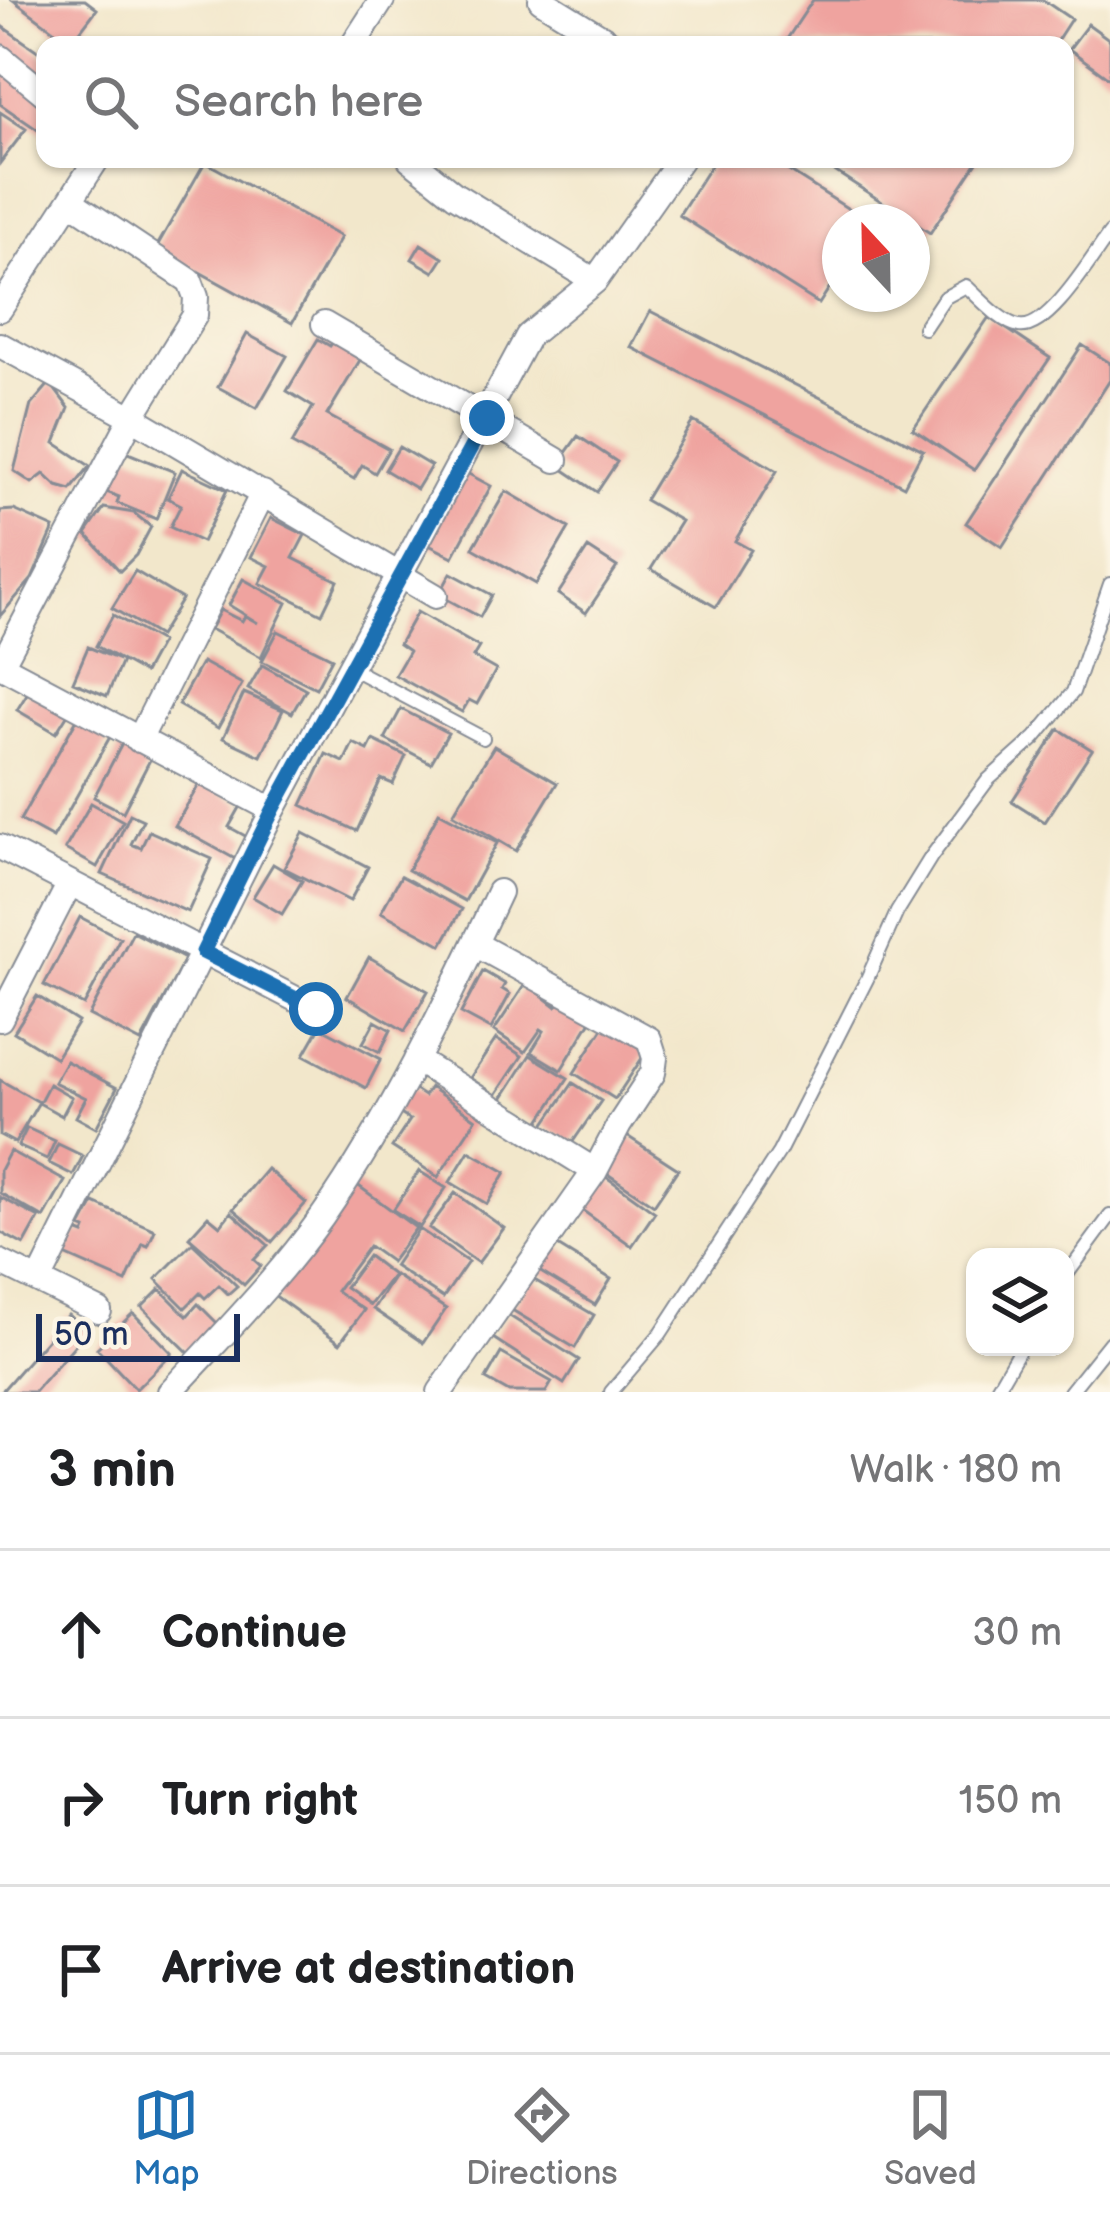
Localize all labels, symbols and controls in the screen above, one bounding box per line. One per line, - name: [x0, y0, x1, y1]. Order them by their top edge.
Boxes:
- search box: [36, 36, 1074, 168]
- icon: search: [78, 69, 144, 135]
- text: Search here: [174, 75, 423, 130]
- north arrow: [822, 204, 930, 312]
- route end: [460, 391, 514, 445]
- route start: [289, 982, 343, 1036]
- map controls: [966, 1248, 1074, 1356]
- button: layers: [966, 1248, 1074, 1356]
- scale bar: [36, 1308, 240, 1361]
- text: 50 m: [54, 1315, 129, 1355]
- text: 3 min: [48, 1440, 176, 1501]
- text: Walk · 180 m: [850, 1447, 1062, 1494]
- icon: ahead: [48, 1601, 114, 1667]
- text: Continue: [162, 1606, 347, 1661]
- text: 30 m: [972, 1610, 1062, 1657]
- icon: right: [48, 1769, 114, 1835]
- text: Turn right: [162, 1774, 358, 1829]
- text: 150 m: [959, 1778, 1062, 1825]
- icon: arrive: [48, 1937, 114, 2003]
- text: Arrive at destination: [162, 1942, 575, 1997]
- tab: Map: [133, 2082, 200, 2194]
- tab: Directions: [466, 2082, 618, 2194]
- tab: Saved: [884, 2082, 977, 2194]

